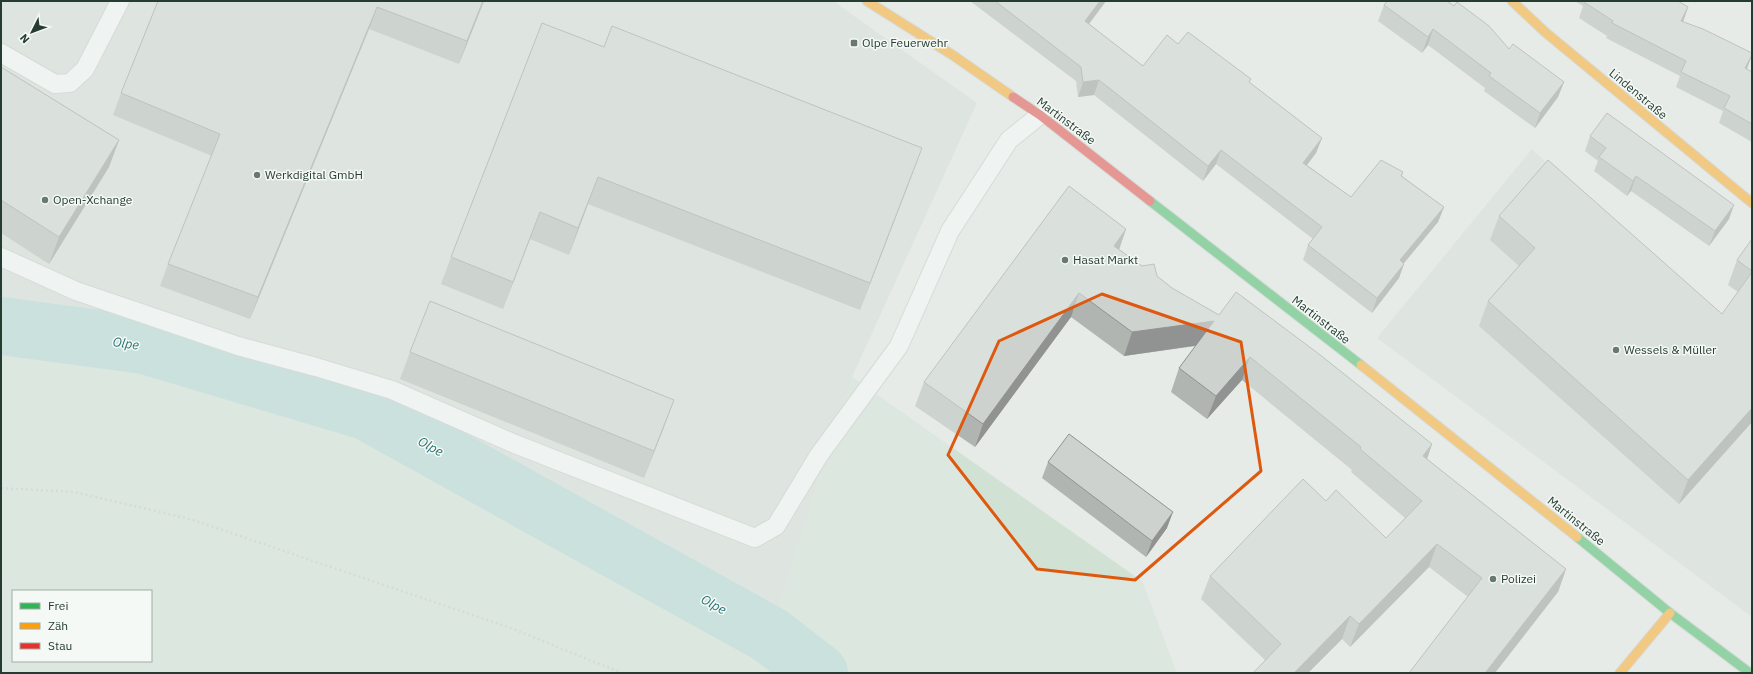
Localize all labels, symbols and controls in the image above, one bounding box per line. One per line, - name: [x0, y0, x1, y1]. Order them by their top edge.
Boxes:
- north arrow: [12, 12, 52, 52]
- text: N: [17, 31, 32, 46]
- place label: Olpe Feuerwehr: [862, 35, 949, 50]
- marker: Olpe Feuerwehr: [849, 38, 859, 48]
- street label: Lindenstraße: [1606, 65, 1671, 123]
- street label: Martinstraße: [1034, 94, 1099, 148]
- place label: Werkdigital GmbH: [265, 167, 363, 182]
- marker: Werkdigital GmbH: [252, 170, 262, 180]
- place label: Open-Xchange: [53, 192, 133, 207]
- marker: Open-Xchange: [40, 195, 50, 205]
- place label: Hasat Markt: [1073, 252, 1138, 267]
- marker: Hasat Markt: [1060, 255, 1070, 265]
- street label: Martinstraße: [1289, 292, 1354, 347]
- water label: Olpe: [112, 333, 141, 354]
- place label: Wessels & Müller: [1624, 342, 1717, 357]
- marker: Wessels & Müller: [1611, 345, 1621, 355]
- water label: Olpe: [415, 433, 447, 460]
- street label: Martinstraße: [1545, 493, 1608, 549]
- place label: Polizei: [1501, 571, 1536, 586]
- marker: Polizei: [1488, 574, 1498, 584]
- legend: [12, 590, 152, 662]
- water label: Olpe: [698, 591, 730, 618]
- text: Frei: [48, 598, 68, 613]
- text: Zäh: [48, 618, 68, 633]
- text: Stau: [48, 638, 72, 653]

